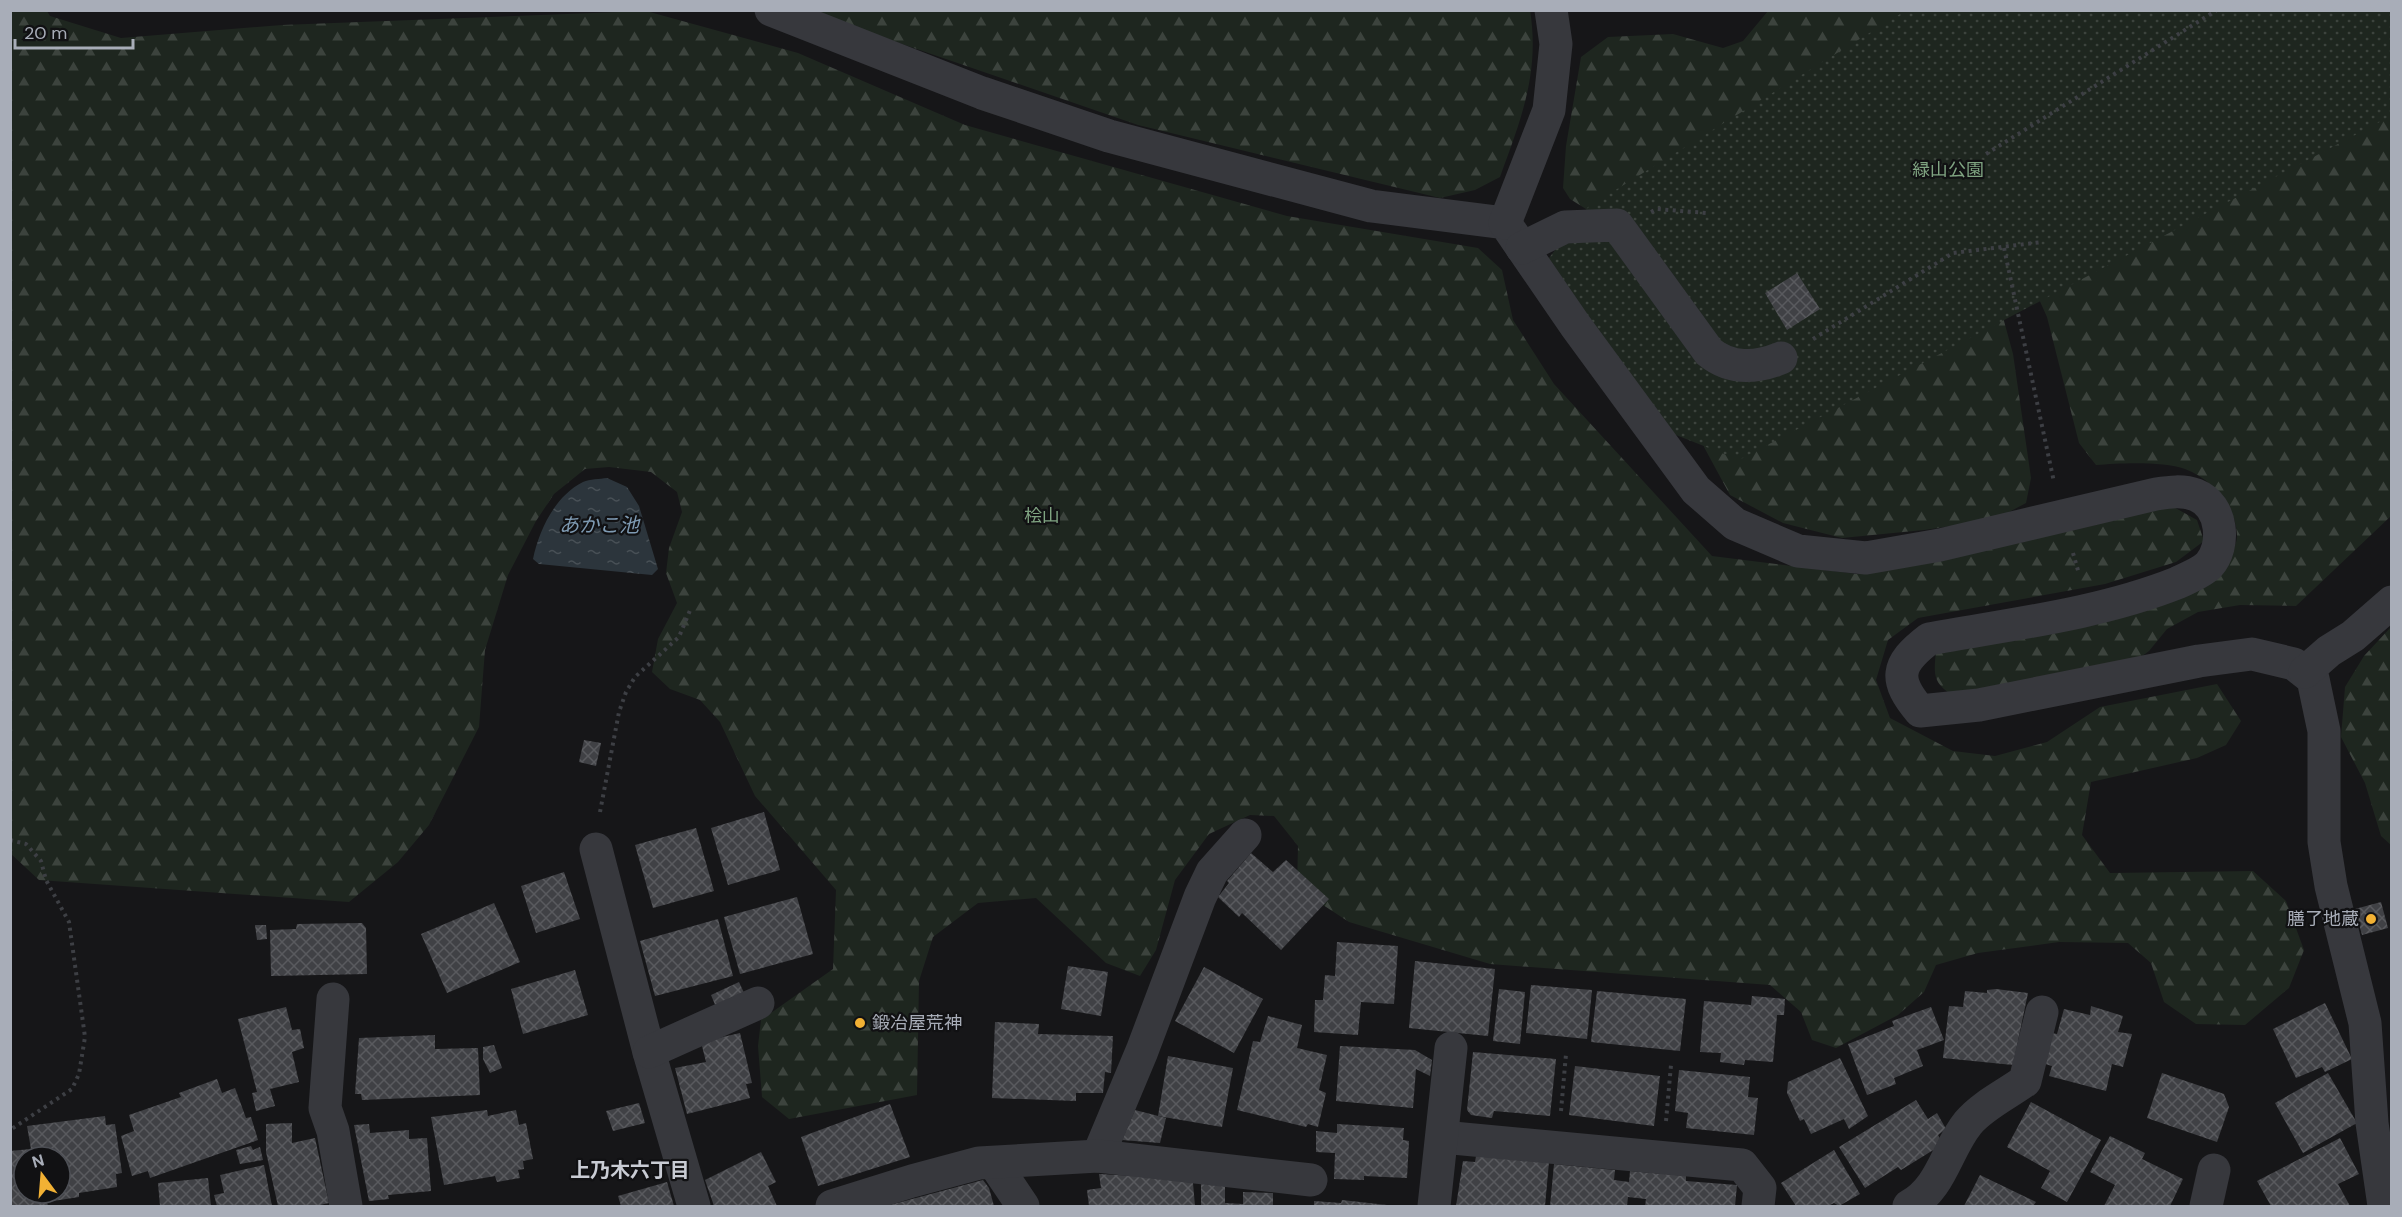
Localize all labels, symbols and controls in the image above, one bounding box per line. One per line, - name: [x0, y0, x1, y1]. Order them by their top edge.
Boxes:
- scale bar: [15, 12, 134, 50]
- text: 20 m: [24, 21, 67, 45]
- park label: 緑山公園: [1912, 158, 1984, 182]
- park label: 桧山: [1024, 504, 1060, 528]
- water label: あかこ池: [559, 512, 641, 538]
- place label: 膳了地蔵: [2287, 907, 2359, 931]
- marker: 膳了地蔵: [2364, 912, 2378, 926]
- place label: 鍛冶屋荒神: [872, 1011, 962, 1035]
- marker: 鍛冶屋荒神: [853, 1016, 867, 1030]
- north arrow: [12, 1145, 72, 1205]
- text: N: [29, 1149, 47, 1173]
- district label: 上乃木六丁目: [570, 1157, 690, 1183]

